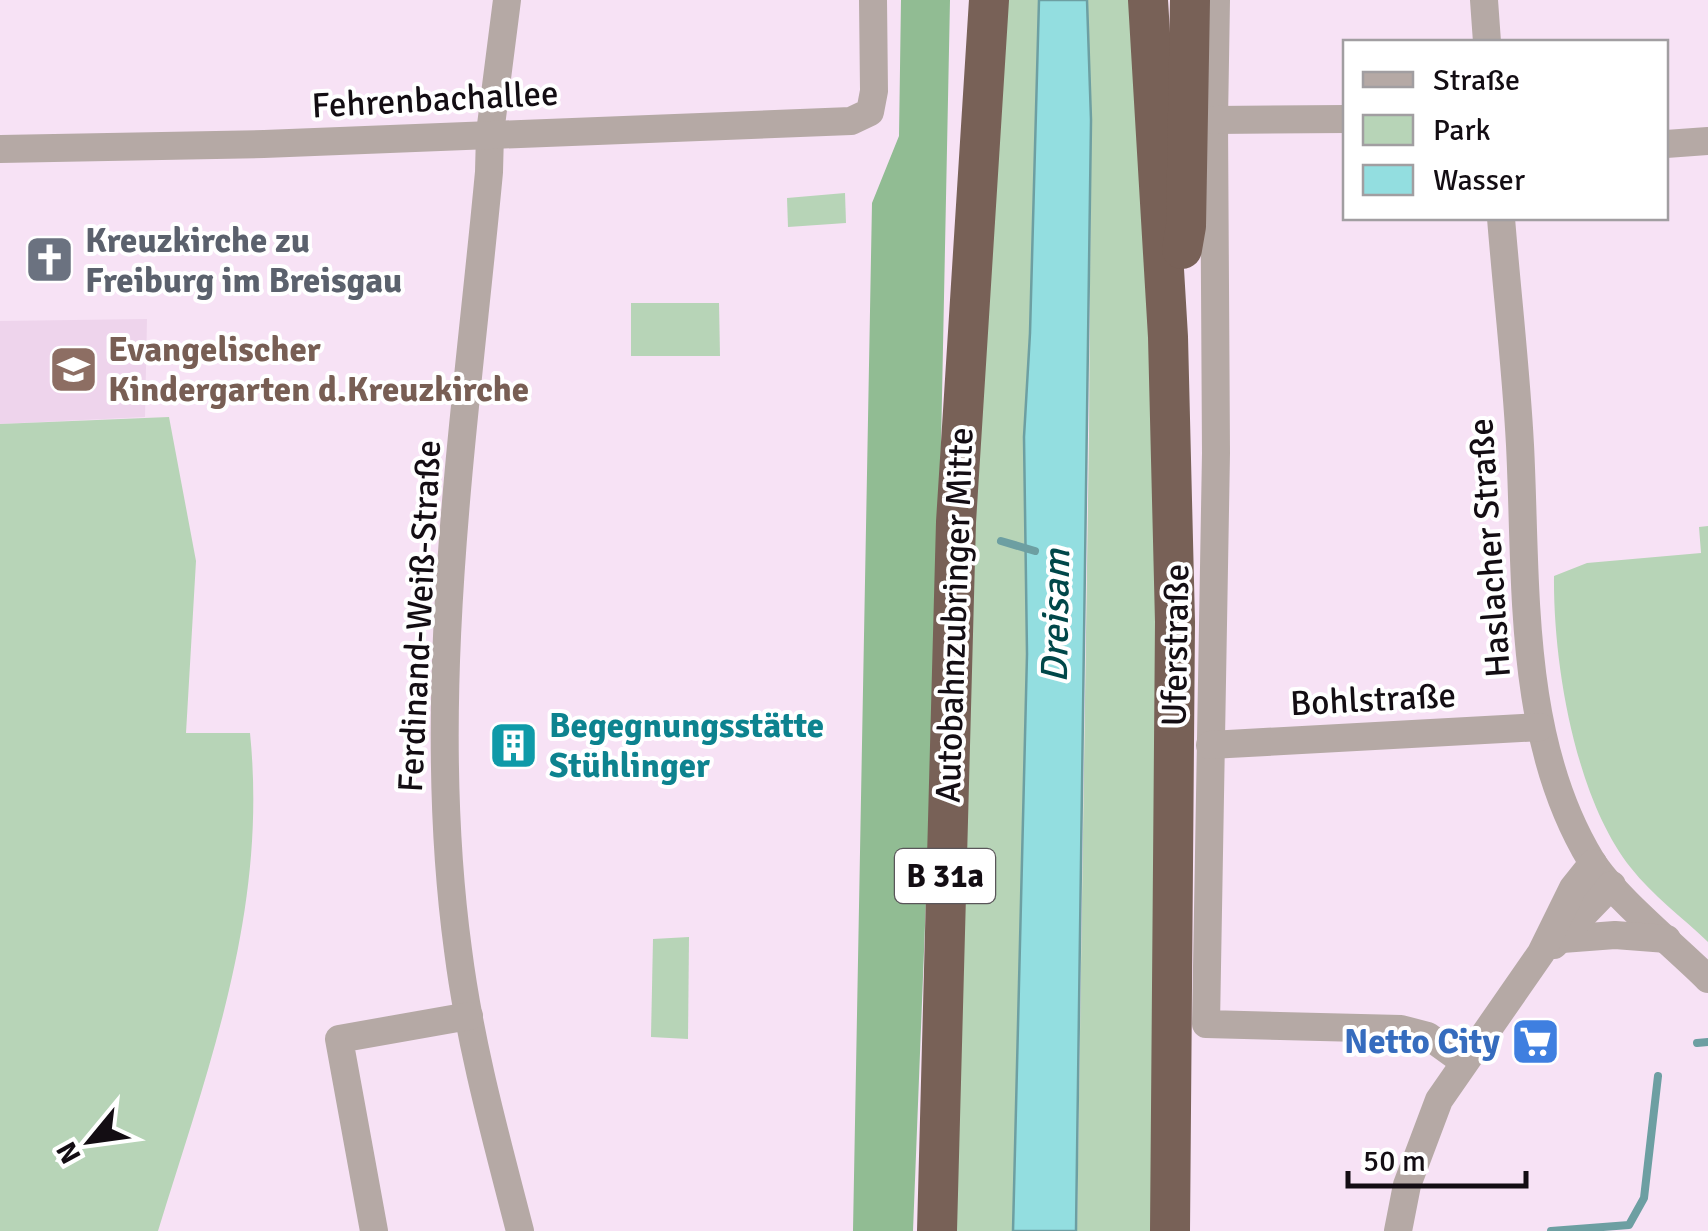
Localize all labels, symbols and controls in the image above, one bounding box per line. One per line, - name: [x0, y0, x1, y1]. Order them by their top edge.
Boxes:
- legend: [1343, 40, 1668, 220]
- text: Straße: [1433, 62, 1520, 99]
- street label: Fehrenbachallee: [311, 72, 559, 127]
- text: Park: [1433, 112, 1491, 149]
- text: Wasser: [1433, 162, 1525, 199]
- place label: Kreuzkirche zu Freiburg im Breisgau: [85, 219, 402, 302]
- church icon: Kreuzkirche zu Freiburg im Breisgau: [24, 234, 76, 286]
- place label: Evangelischer Kindergarten d.Kreuzkirche: [108, 328, 529, 411]
- school or university icon: Evangelischer Kindergarten d.Kreuzkirche: [47, 343, 99, 395]
- street label: Haslacher Straße: [1459, 417, 1520, 679]
- street label: Autobahnzubringer Mitte: [926, 426, 983, 804]
- street label: Ferdinand-Weiß-Straße: [389, 439, 450, 793]
- water label: Dreisam: [1031, 547, 1080, 683]
- street label: Uferstraße: [1153, 563, 1198, 727]
- street label: Bohlstraße: [1289, 674, 1457, 725]
- place label: Begegnungsstätte Stühlinger: [549, 704, 824, 787]
- building icon: Begegnungsstätte Stühlinger: [488, 719, 540, 771]
- road number: B 31a: [895, 849, 995, 903]
- supermarket icon: Netto City: [1509, 1015, 1561, 1067]
- place label: Netto City: [1344, 1020, 1501, 1063]
- north arrow: [40, 1091, 140, 1191]
- scale bar: [1348, 1126, 1526, 1188]
- text: N: [49, 1136, 89, 1169]
- text: 50 m: [1363, 1143, 1426, 1180]

